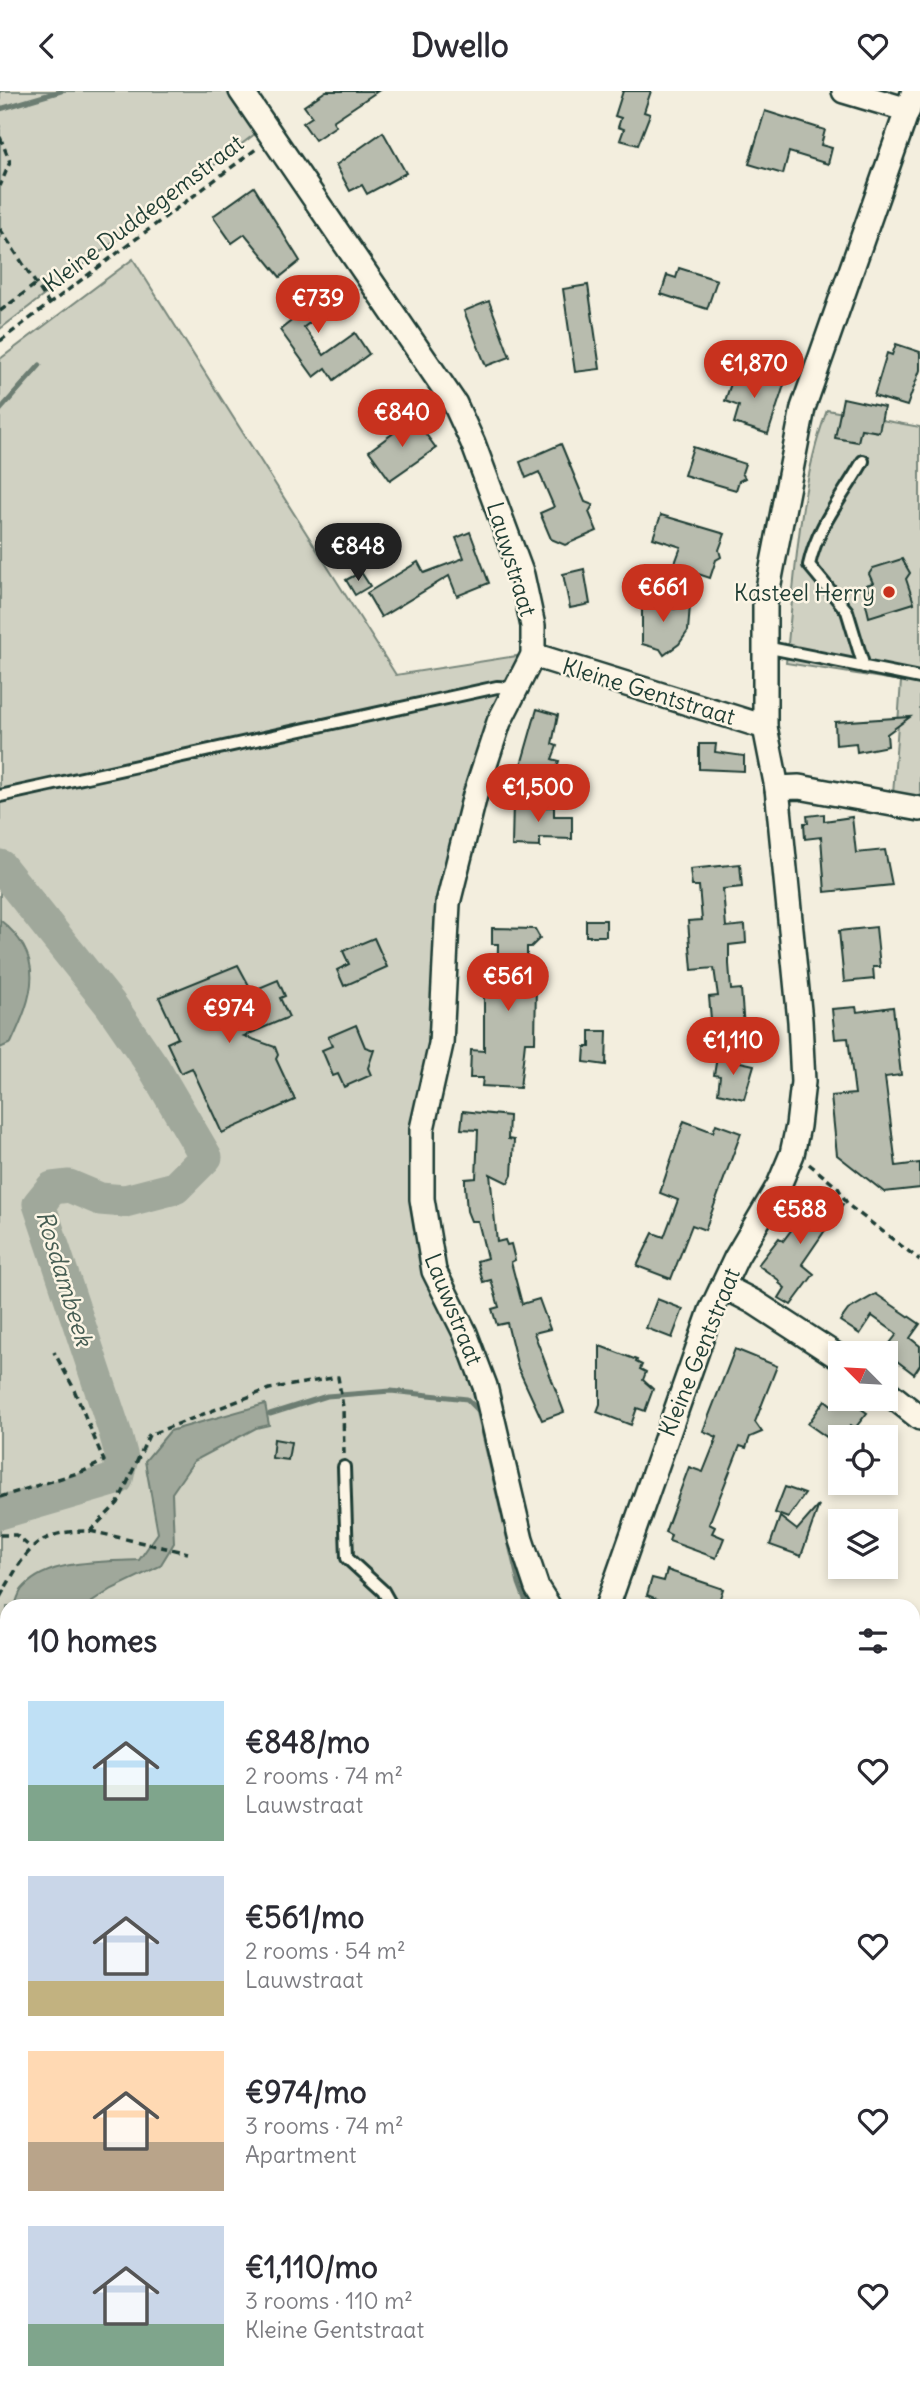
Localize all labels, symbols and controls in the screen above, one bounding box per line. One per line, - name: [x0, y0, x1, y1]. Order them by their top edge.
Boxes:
- text: Dwello: [411, 25, 509, 66]
- icon: back: [28, 27, 66, 65]
- icon: heart: [854, 27, 892, 65]
- street label: Kleine Duddegemstraat: [37, 128, 249, 298]
- pin: €739: [277, 275, 359, 335]
- text: €739: [292, 283, 344, 312]
- pin: €1,870: [697, 341, 811, 400]
- text: €1,870: [720, 348, 788, 377]
- pin: €840: [361, 389, 443, 449]
- text: €840: [374, 397, 430, 426]
- street label: Lauwstraat: [481, 498, 543, 620]
- pin: €848: [317, 524, 399, 583]
- text: €848: [331, 531, 385, 560]
- pin: €661: [622, 565, 704, 624]
- text: €661: [638, 572, 688, 601]
- place label: Kasteel Herry: [734, 578, 875, 607]
- marker: Kasteel Herry: [881, 584, 897, 600]
- street label: Kleine Gentstraat: [559, 651, 739, 731]
- pin: €1,500: [481, 765, 595, 824]
- text: €1,500: [502, 772, 574, 801]
- pin: €561: [467, 953, 549, 1013]
- text: €561: [483, 961, 533, 990]
- pin: €974: [188, 985, 270, 1045]
- text: €974: [203, 993, 255, 1022]
- pin: €1,110: [676, 1017, 790, 1077]
- text: €1,110: [703, 1025, 763, 1054]
- pin: €588: [759, 1187, 841, 1246]
- text: €588: [773, 1194, 827, 1223]
- water label: Rosdambeek: [30, 1207, 100, 1351]
- street label: Lauwstraat: [418, 1249, 490, 1369]
- street label: Kleine Gentstraat: [652, 1263, 746, 1441]
- north arrow: [828, 1341, 898, 1411]
- map controls: [828, 1341, 898, 1579]
- button: locate: [828, 1425, 898, 1495]
- button: layers: [828, 1509, 898, 1579]
- text: 10 homes: [28, 1622, 157, 1660]
- icon: filters: [854, 1622, 892, 1660]
- text: €848/mo: [245, 1723, 370, 1761]
- icon: home: [84, 1729, 168, 1813]
- icon: heart: [854, 1752, 892, 1790]
- text: 2 rooms · 74 m²: [245, 1761, 403, 1790]
- text: Lauwstraat: [245, 1790, 363, 1819]
- text: €561/mo: [245, 1898, 364, 1936]
- icon: home: [84, 1904, 168, 1988]
- icon: heart: [854, 1927, 892, 1965]
- text: 2 rooms · 54 m²: [245, 1936, 406, 1965]
- text: Lauwstraat: [245, 1965, 363, 1994]
- text: €974/mo: [245, 2073, 367, 2111]
- icon: home: [84, 2079, 168, 2163]
- icon: heart: [854, 2102, 892, 2140]
- text: 3 rooms · 74 m²: [245, 2111, 404, 2140]
- text: Apartment: [245, 2140, 357, 2169]
- text: €1,110/mo: [245, 2248, 378, 2286]
- icon: home: [84, 2254, 168, 2338]
- icon: heart: [854, 2277, 892, 2315]
- text: 3 rooms · 110 m²: [245, 2286, 413, 2315]
- text: Kleine Gentstraat: [245, 2315, 424, 2344]

